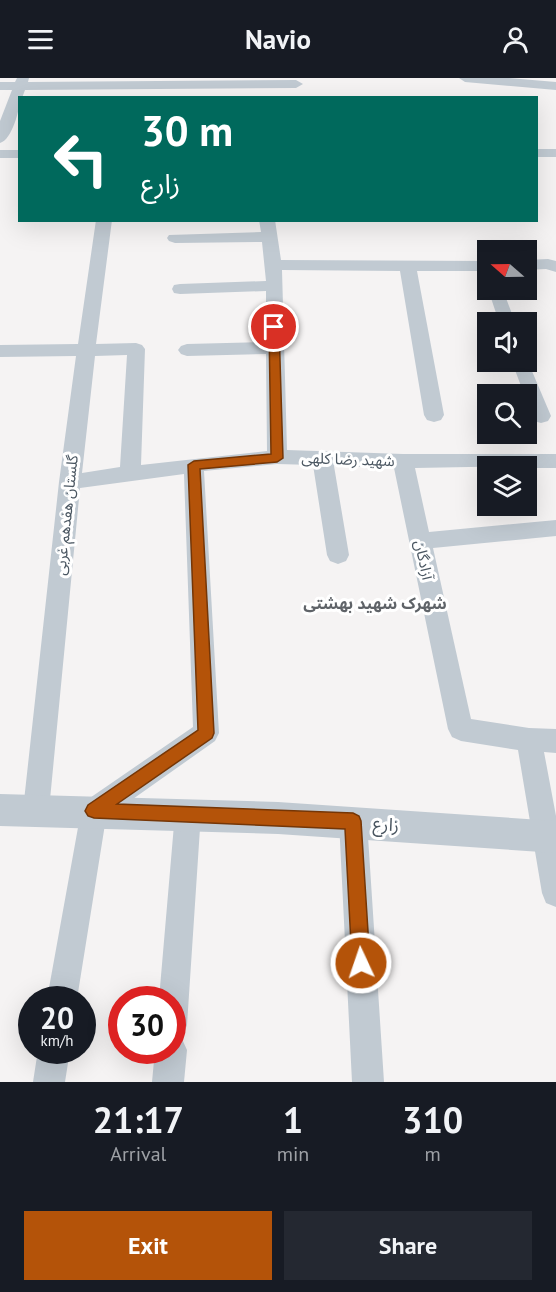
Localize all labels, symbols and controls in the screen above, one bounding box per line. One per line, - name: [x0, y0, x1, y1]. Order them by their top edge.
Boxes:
- text: Navio: [245, 22, 311, 56]
- icon: menu: [24, 23, 57, 56]
- icon: person: [499, 23, 532, 56]
- text: 30 m: [141, 103, 233, 158]
- icon: left: [42, 120, 120, 198]
- text: زارع: [141, 166, 180, 200]
- north arrow: [477, 240, 537, 300]
- map controls: [477, 240, 537, 516]
- pin: [248, 301, 299, 352]
- icon: arrive: [257, 310, 290, 343]
- button: sound: [477, 312, 537, 372]
- button: search: [477, 384, 537, 444]
- street label: شهید رضا کلهی: [301, 448, 395, 470]
- street label: گلستان هفدهم غربی: [50, 453, 84, 576]
- button: layers: [477, 456, 537, 516]
- street label: آزادگان: [411, 538, 438, 582]
- district label: شهرک شهید بهشتی: [303, 593, 447, 613]
- street label: زارع: [372, 812, 400, 839]
- position arrow: [329, 931, 393, 995]
- speed limit sign: 30: [108, 986, 186, 1064]
- text: 20: [40, 998, 74, 1037]
- text: km/h: [41, 1031, 73, 1050]
- text: 21:17: [93, 1096, 184, 1143]
- text: 1: [283, 1096, 303, 1143]
- text: 310: [402, 1096, 463, 1143]
- text: Arrival: [110, 1141, 166, 1167]
- text: min: [277, 1141, 309, 1167]
- text: m: [425, 1141, 441, 1167]
- button: Exit: [24, 1211, 272, 1280]
- button: Share: [284, 1211, 532, 1280]

